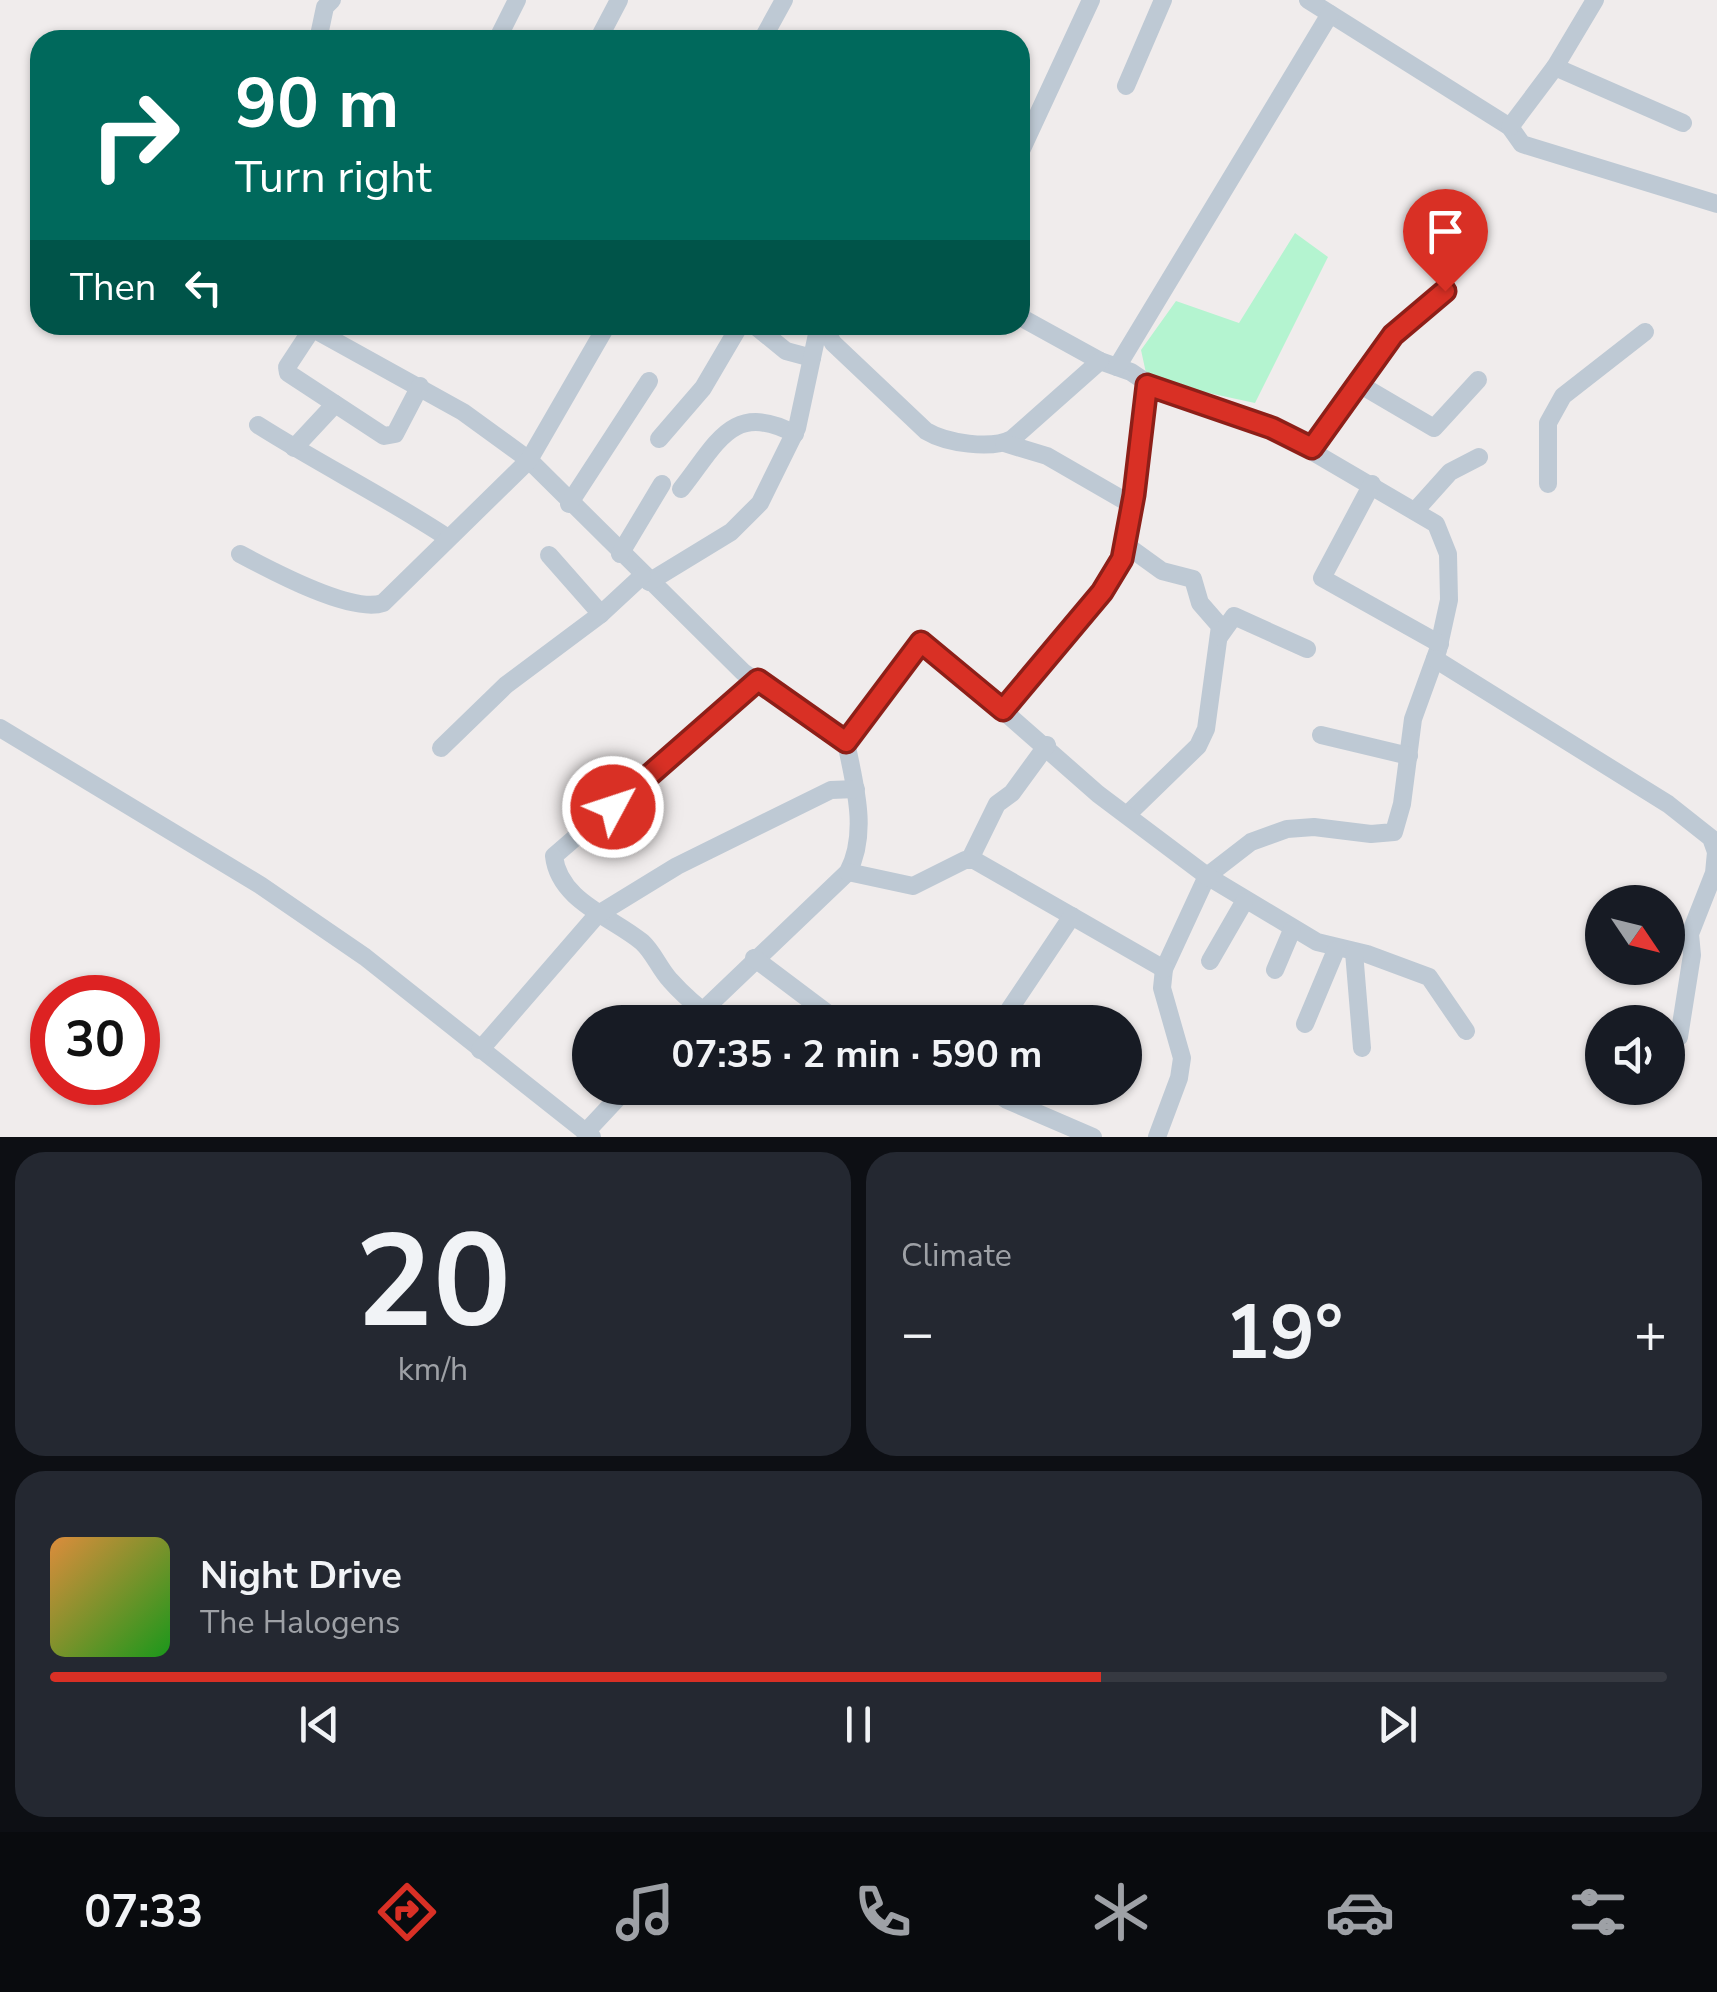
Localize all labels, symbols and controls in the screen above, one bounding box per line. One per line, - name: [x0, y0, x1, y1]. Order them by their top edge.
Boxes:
- text: 90 m: [235, 56, 399, 152]
- icon: right: [70, 70, 200, 200]
- text: Turn right: [235, 147, 432, 208]
- pin: [1403, 189, 1488, 292]
- icon: arrive: [1418, 204, 1473, 259]
- icon: left: [176, 260, 231, 315]
- text: Then: [70, 262, 156, 313]
- position arrow: [561, 755, 665, 859]
- north arrow: [1585, 885, 1685, 985]
- map controls: [1585, 885, 1685, 1105]
- speed limit sign: 30: [30, 975, 160, 1105]
- button: sound: [1585, 1005, 1685, 1105]
- text: 07:35 · 2 min · 590 m: [672, 1029, 1042, 1080]
- text: 20: [355, 1194, 511, 1371]
- text: Climate: [901, 1234, 1012, 1277]
- text: 19°: [1225, 1282, 1343, 1384]
- text: −: [901, 1296, 934, 1371]
- text: +: [1634, 1296, 1667, 1371]
- text: km/h: [398, 1348, 468, 1391]
- text: Night Drive: [200, 1550, 402, 1601]
- text: The Halogens: [200, 1601, 400, 1644]
- icon: previous: [292, 1697, 347, 1752]
- icon: pause: [831, 1697, 886, 1752]
- icon: next: [1370, 1697, 1425, 1752]
- icon: directions: [372, 1877, 442, 1947]
- icon: music: [610, 1877, 680, 1947]
- icon: phone: [848, 1877, 918, 1947]
- icon: climate: [1086, 1877, 1156, 1947]
- icon: car: [1325, 1877, 1395, 1947]
- icon: filters: [1563, 1877, 1633, 1947]
- text: 07:33: [84, 1882, 203, 1943]

